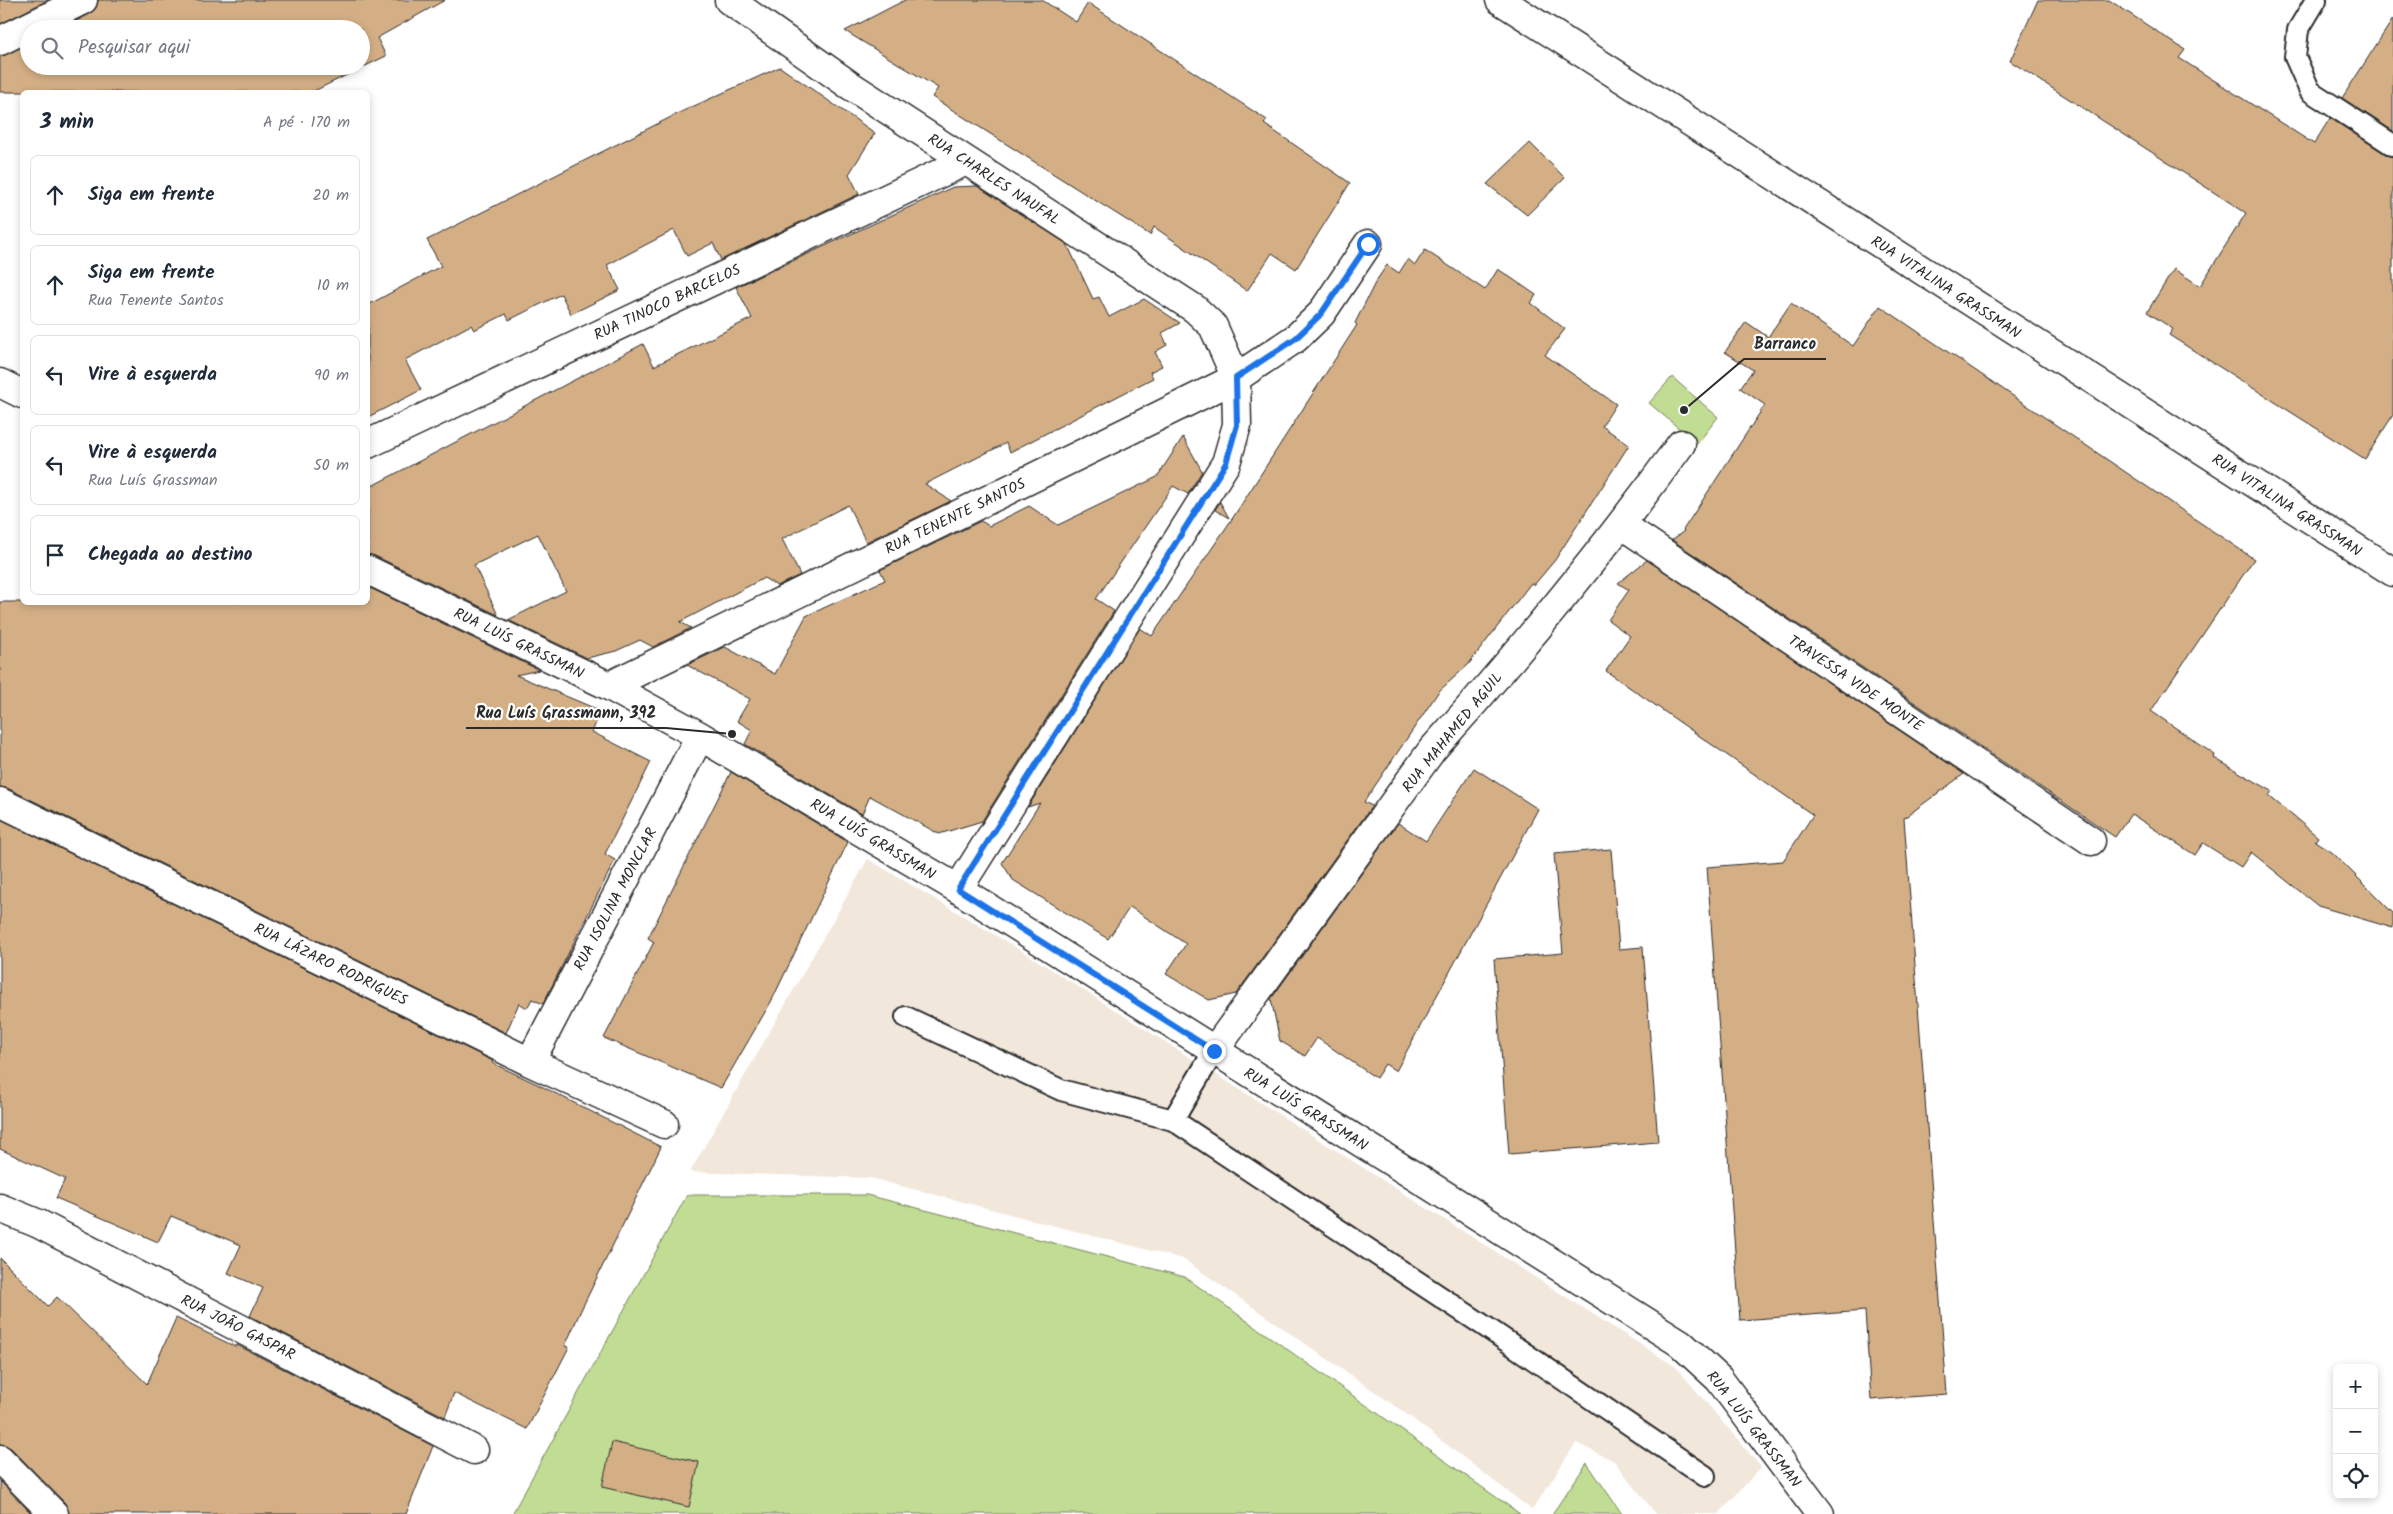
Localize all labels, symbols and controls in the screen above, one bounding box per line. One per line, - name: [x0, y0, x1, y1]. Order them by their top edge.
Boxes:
- search box: [20, 20, 370, 75]
- text: Pesquisar aqui: [78, 33, 190, 63]
- icon: search: [38, 34, 66, 62]
- text: 3 min: [40, 106, 94, 139]
- text: A pé · 170 m: [263, 110, 350, 135]
- street label: RUA CHARLES NAUFAL: [922, 128, 1065, 232]
- text: Siga em frente: [88, 180, 215, 210]
- icon: ahead: [41, 181, 69, 209]
- text: 20 m: [313, 183, 349, 208]
- street label: RUA VITALINA GRASSMAN: [1866, 230, 2025, 346]
- route start: [1357, 233, 1380, 256]
- text: Siga em frente: [88, 258, 215, 288]
- street label: RUA TINOCO BARCELOS: [590, 258, 745, 348]
- icon: ahead: [41, 271, 69, 299]
- text: 10 m: [317, 273, 349, 298]
- text: Rua Tenente Santos: [88, 288, 224, 313]
- callout: Barranco: [1744, 328, 1826, 359]
- text: Barranco: [1754, 332, 1816, 357]
- text: Vire à esquerda: [88, 360, 217, 390]
- icon: left: [41, 361, 69, 389]
- text: 90 m: [314, 363, 349, 388]
- text: Vire à esquerda: [88, 438, 217, 468]
- street label: RUA VITALINA GRASSMAN: [2207, 448, 2366, 564]
- icon: left: [41, 451, 69, 479]
- text: 50 m: [313, 453, 349, 478]
- text: Rua Luís Grassman: [88, 468, 217, 493]
- street label: RUA TENENTE SANTOS: [881, 472, 1030, 561]
- text: Chegada ao destino: [88, 540, 253, 570]
- icon: arrive: [41, 541, 69, 569]
- street label: RUA LUÍS GRASSMAN: [449, 602, 588, 686]
- street label: TRAVESSA VIDE MONTE: [1783, 629, 1929, 739]
- street label: RUA MAHAMED AGUIL: [1396, 667, 1509, 798]
- callout: Rua Luís Grassmann, 392: [466, 697, 666, 728]
- text: Rua Luís Grassmann, 392: [476, 701, 656, 726]
- street label: RUA LUÍS GRASSMAN: [805, 793, 940, 887]
- street label: RUA ISOLINA MONCLAR: [568, 823, 664, 975]
- street label: RUA LÁZARO RODRIGUES: [250, 917, 412, 1013]
- route end: [1203, 1040, 1226, 1063]
- street label: RUA LUÍS GRASSMAN: [1239, 1062, 1372, 1158]
- street label: RUA JOÃO GASPAR: [176, 1289, 299, 1367]
- map controls: [2333, 1364, 2378, 1499]
- button: +: [2333, 1364, 2378, 1409]
- street label: RUA LUÍS GRASSMAN: [1700, 1366, 1807, 1493]
- button: −: [2333, 1409, 2378, 1454]
- button: locate: [2333, 1454, 2378, 1499]

